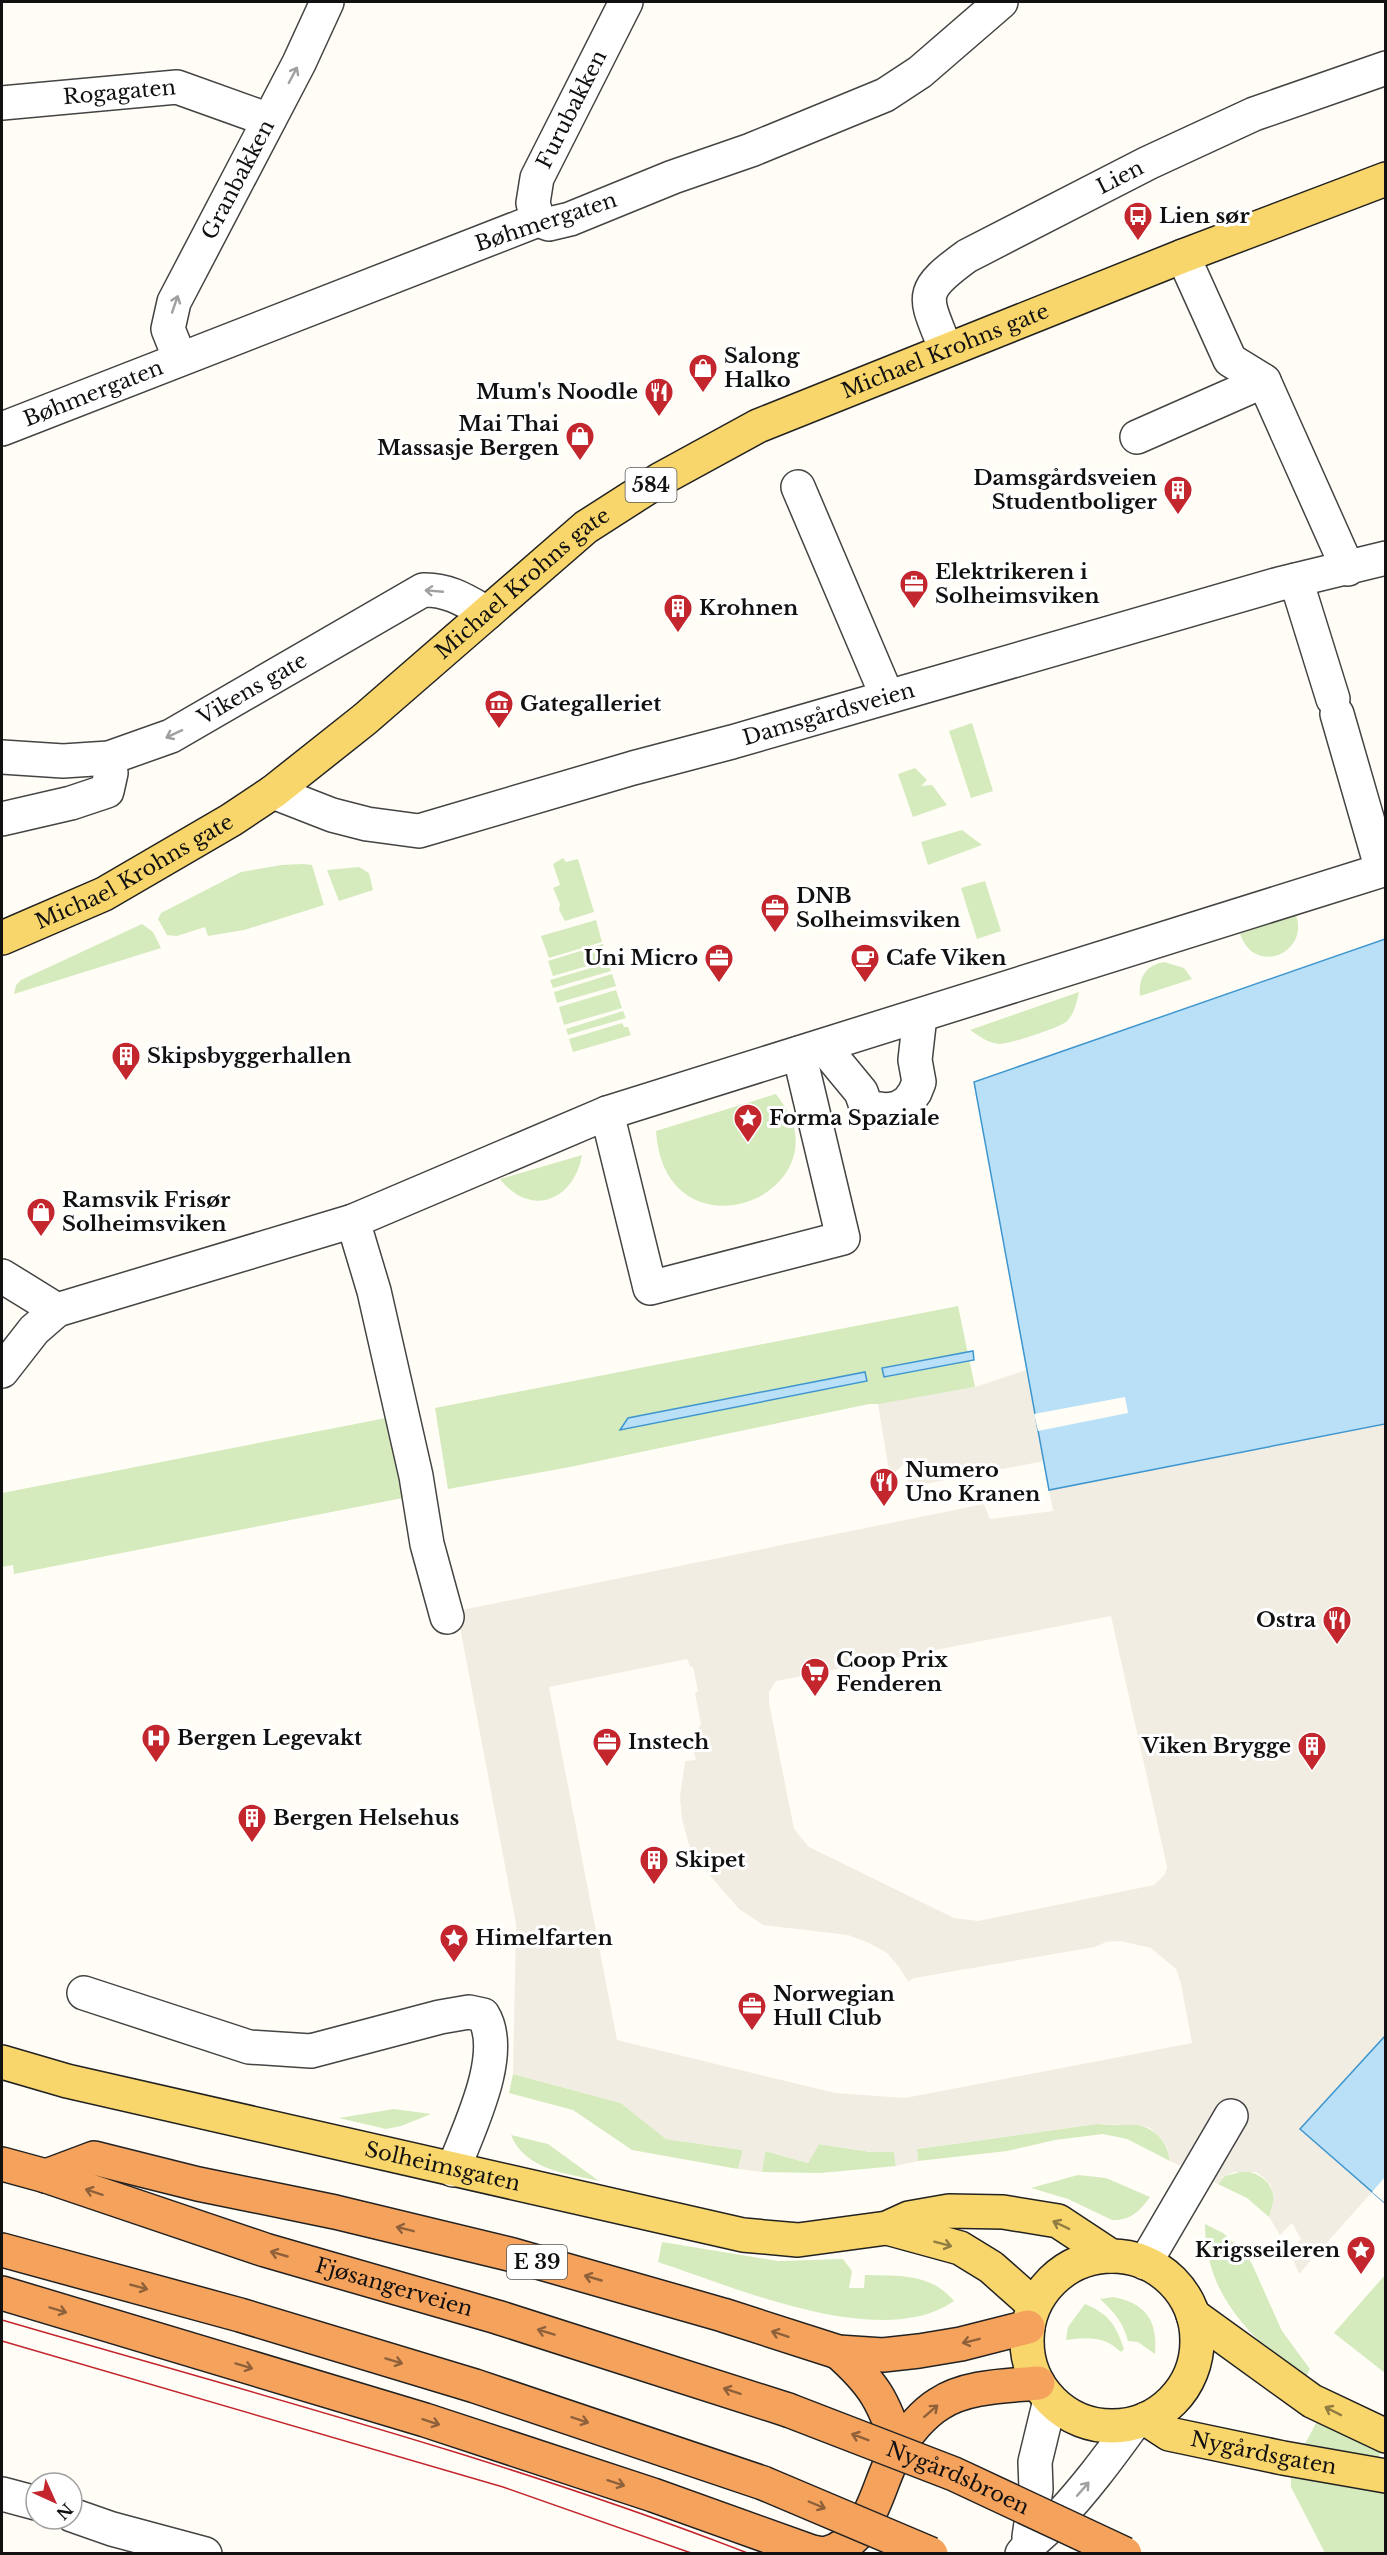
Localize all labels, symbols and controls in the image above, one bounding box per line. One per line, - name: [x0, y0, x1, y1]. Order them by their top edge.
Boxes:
- street label: Furubakken: [531, 46, 613, 173]
- one-way arrow: [288, 66, 299, 84]
- street label: Rogagaten: [62, 74, 177, 110]
- street label: Granbakken: [196, 115, 280, 244]
- street label: Lien: [1092, 155, 1148, 200]
- street label: Bøhmergaten: [472, 187, 620, 257]
- bus stop icon: Lien sør: [1122, 200, 1154, 242]
- place label: Lien sør: [1159, 203, 1250, 229]
- one-way arrow: [170, 295, 181, 314]
- street label: Michael Krohns gate: [838, 298, 1053, 404]
- place label: Salong Halko: [724, 343, 801, 393]
- shop icon: Salong Halko: [687, 352, 719, 394]
- street label: Bøhmergaten: [20, 354, 167, 432]
- restaurant icon: Mum's Noodle: [643, 376, 675, 418]
- place label: Mum's Noodle: [476, 379, 638, 405]
- place label: Mai Thai Massasje Bergen: [377, 411, 559, 461]
- shop icon: Mai Thai Massasje Bergen: [564, 420, 596, 462]
- place label: Damsgårdsveien Studentboliger: [973, 465, 1158, 515]
- road number: 584: [626, 468, 676, 502]
- building icon: Damsgårdsveien Studentboliger: [1162, 474, 1194, 516]
- street label: Michael Krohns gate: [430, 502, 615, 665]
- place label: Elektrikeren i Solheimsviken: [935, 559, 1100, 609]
- office icon: Elektrikeren i Solheimsviken: [898, 568, 930, 610]
- one-way arrow: [425, 585, 445, 596]
- building icon: Krohnen: [662, 592, 694, 634]
- place label: Krohnen: [699, 595, 798, 621]
- street label: Vikens gate: [192, 647, 312, 731]
- street label: Damsgårdsveien: [740, 677, 918, 751]
- museum icon: Gategalleriet: [483, 688, 515, 730]
- place label: Gategalleriet: [520, 691, 661, 717]
- one-way arrow: [165, 729, 183, 741]
- street label: Michael Krohns gate: [31, 809, 238, 935]
- place label: DNB Solheimsviken: [796, 883, 961, 933]
- office icon: DNB Solheimsviken: [759, 892, 791, 934]
- office icon: Uni Micro: [703, 942, 735, 984]
- cafe icon: Cafe Viken: [849, 942, 881, 984]
- place label: Uni Micro: [584, 945, 698, 971]
- place label: Cafe Viken: [886, 945, 1006, 971]
- building icon: Skipsbyggerhallen: [110, 1040, 142, 1082]
- place label: Skipsbyggerhallen: [147, 1043, 352, 1069]
- place icon: Forma Spaziale: [732, 1102, 764, 1144]
- place label: Forma Spaziale: [769, 1105, 940, 1131]
- place label: Ramsvik Frisør Solheimsviken: [62, 1187, 231, 1237]
- shop icon: Ramsvik Frisør Solheimsviken: [25, 1196, 57, 1238]
- place label: Numero Uno Kranen: [905, 1457, 1040, 1507]
- restaurant icon: Numero Uno Kranen: [868, 1466, 900, 1508]
- restaurant icon: Ostra: [1321, 1604, 1353, 1646]
- place label: Ostra: [1256, 1607, 1316, 1633]
- place label: Coop Prix Fenderen: [836, 1647, 948, 1697]
- supermarket icon: Coop Prix Fenderen: [799, 1656, 831, 1698]
- hospital icon: Bergen Legevakt: [140, 1722, 172, 1764]
- place label: Bergen Legevakt: [177, 1725, 362, 1751]
- office icon: Instech: [591, 1726, 623, 1768]
- place label: Instech: [628, 1729, 709, 1755]
- building icon: Viken Brygge: [1296, 1730, 1328, 1772]
- place label: Viken Brygge: [1141, 1733, 1291, 1759]
- building icon: Bergen Helsehus: [236, 1802, 268, 1844]
- place label: Bergen Helsehus: [273, 1805, 459, 1831]
- building icon: Skipet: [638, 1844, 670, 1886]
- place label: Skipet: [675, 1847, 745, 1873]
- place icon: Himelfarten: [438, 1922, 470, 1964]
- place label: Himelfarten: [475, 1925, 613, 1951]
- place label: Norwegian Hull Club: [773, 1981, 895, 2031]
- office icon: Norwegian Hull Club: [736, 1990, 768, 2032]
- street label: Solheimsgaten: [362, 2136, 523, 2197]
- one-way arrow: [85, 2186, 104, 2197]
- one-way arrow: [1053, 2218, 1071, 2230]
- one-way arrow: [395, 2222, 414, 2234]
- place icon: Krigsseileren: [1345, 2234, 1377, 2276]
- place label: Krigsseileren: [1195, 2237, 1340, 2263]
- one-way arrow: [934, 2238, 953, 2250]
- road number: E 39: [507, 2245, 567, 2279]
- one-way arrow: [270, 2247, 289, 2259]
- street label: Fjøsangerveien: [312, 2252, 476, 2322]
- one-way arrow: [584, 2272, 603, 2283]
- one-way arrow: [129, 2282, 148, 2293]
- one-way arrow: [48, 2305, 67, 2316]
- one-way arrow: [537, 2326, 556, 2337]
- one-way arrow: [771, 2328, 790, 2339]
- one-way arrow: [962, 2336, 981, 2348]
- one-way arrow: [384, 2356, 403, 2367]
- one-way arrow: [234, 2361, 253, 2372]
- one-way arrow: [723, 2385, 742, 2396]
- one-way arrow: [923, 2404, 939, 2417]
- one-way arrow: [1324, 2405, 1342, 2416]
- one-way arrow: [570, 2416, 589, 2427]
- one-way arrow: [421, 2417, 440, 2428]
- street label: Nygårdsgaten: [1188, 2426, 1338, 2480]
- one-way arrow: [851, 2431, 869, 2442]
- street label: Nygårdsbroen: [883, 2436, 1033, 2520]
- north arrow: [24, 2471, 84, 2531]
- one-way arrow: [606, 2478, 625, 2489]
- one-way arrow: [1076, 2482, 1090, 2497]
- text: N: [52, 2499, 77, 2524]
- one-way arrow: [807, 2500, 826, 2511]

